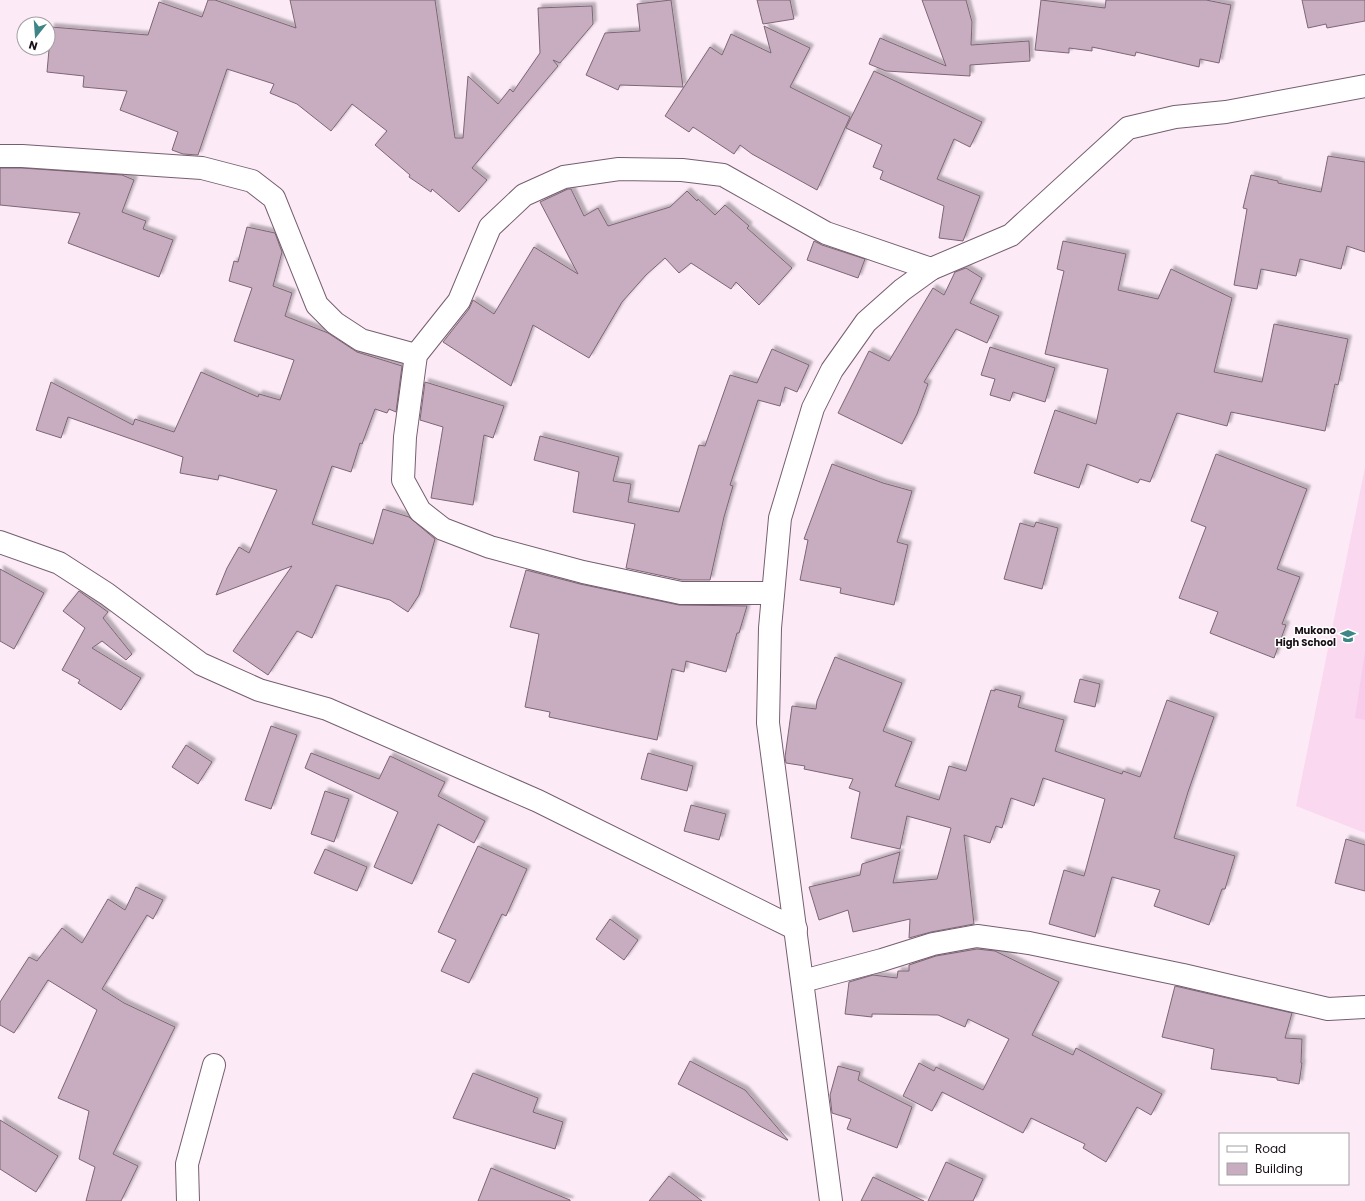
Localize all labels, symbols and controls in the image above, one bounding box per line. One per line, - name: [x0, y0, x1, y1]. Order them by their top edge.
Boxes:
- north arrow: [16, 16, 56, 56]
- text: N: [27, 37, 39, 54]
- place label: Mukono High School: [1275, 623, 1337, 650]
- school or university icon: Mukono High School: [1339, 627, 1357, 645]
- legend: [1219, 1133, 1349, 1185]
- text: Road: [1255, 1140, 1286, 1157]
- text: Building: [1255, 1160, 1303, 1177]

